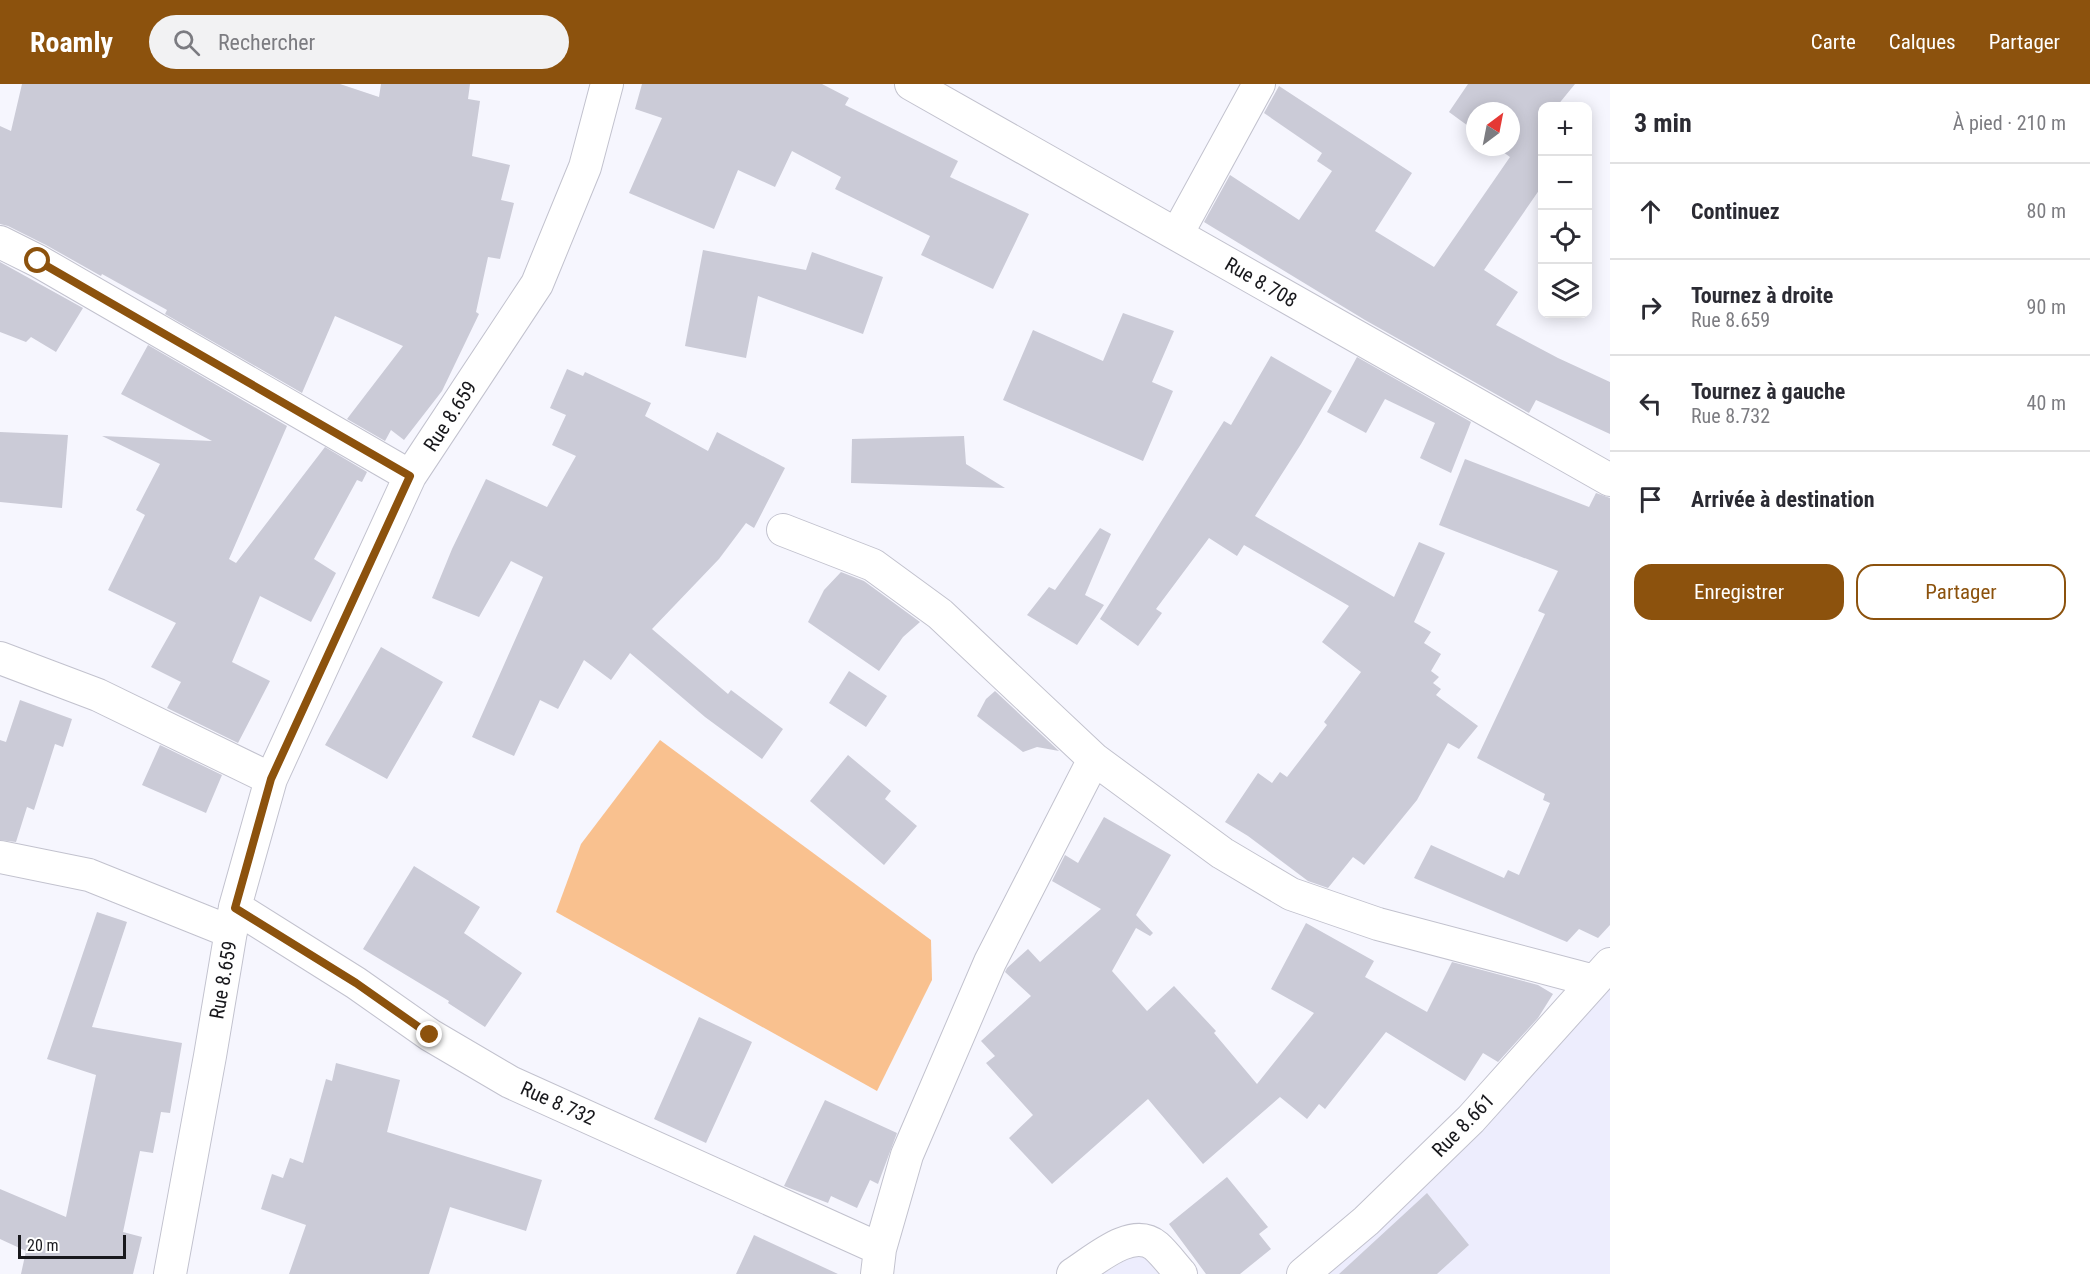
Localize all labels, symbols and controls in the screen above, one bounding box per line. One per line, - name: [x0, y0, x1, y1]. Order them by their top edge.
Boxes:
- search box: [149, 15, 569, 69]
- text: Roamly: [30, 26, 113, 59]
- icon: search: [170, 26, 203, 59]
- text: Rechercher: [218, 30, 315, 55]
- text: Carte: [1811, 30, 1856, 54]
- text: Calques: [1889, 30, 1956, 54]
- text: Partager: [1989, 30, 2060, 54]
- north arrow: [1466, 102, 1520, 156]
- map controls: [1538, 102, 1592, 318]
- button: +: [1538, 102, 1592, 156]
- text: 3 min: [1634, 108, 1692, 138]
- text: À pied · 210 m: [1953, 111, 2066, 135]
- button: −: [1538, 156, 1592, 210]
- icon: ahead: [1634, 195, 1667, 228]
- text: Continuez: [1691, 199, 1780, 224]
- text: 80 m: [2027, 199, 2066, 223]
- button: locate: [1538, 210, 1592, 264]
- route start: [24, 247, 50, 273]
- street label: Rue 8.708: [1221, 252, 1301, 312]
- button: layers: [1538, 264, 1592, 318]
- text: Tournez à droite: [1691, 283, 1833, 308]
- icon: right: [1634, 291, 1667, 324]
- text: 90 m: [2027, 295, 2066, 319]
- text: Rue 8.659: [1691, 308, 1770, 332]
- street label: Rue 8.659: [418, 376, 482, 456]
- text: Tournez à gauche: [1691, 379, 1845, 404]
- icon: left: [1634, 387, 1667, 420]
- text: 40 m: [2027, 391, 2066, 415]
- text: Rue 8.732: [1691, 404, 1770, 428]
- icon: arrive: [1634, 483, 1667, 516]
- text: Arrivée à destination: [1691, 487, 1875, 512]
- button: Enregistrer: [1634, 564, 1844, 620]
- button: Partager: [1856, 564, 2066, 620]
- street label: Rue 8.659: [204, 939, 242, 1021]
- route end: [416, 1021, 442, 1047]
- street label: Rue 8.732: [517, 1076, 599, 1130]
- street label: Rue 8.661: [1427, 1088, 1499, 1162]
- scale bar: [18, 1232, 126, 1260]
- text: 20 m: [27, 1236, 59, 1255]

